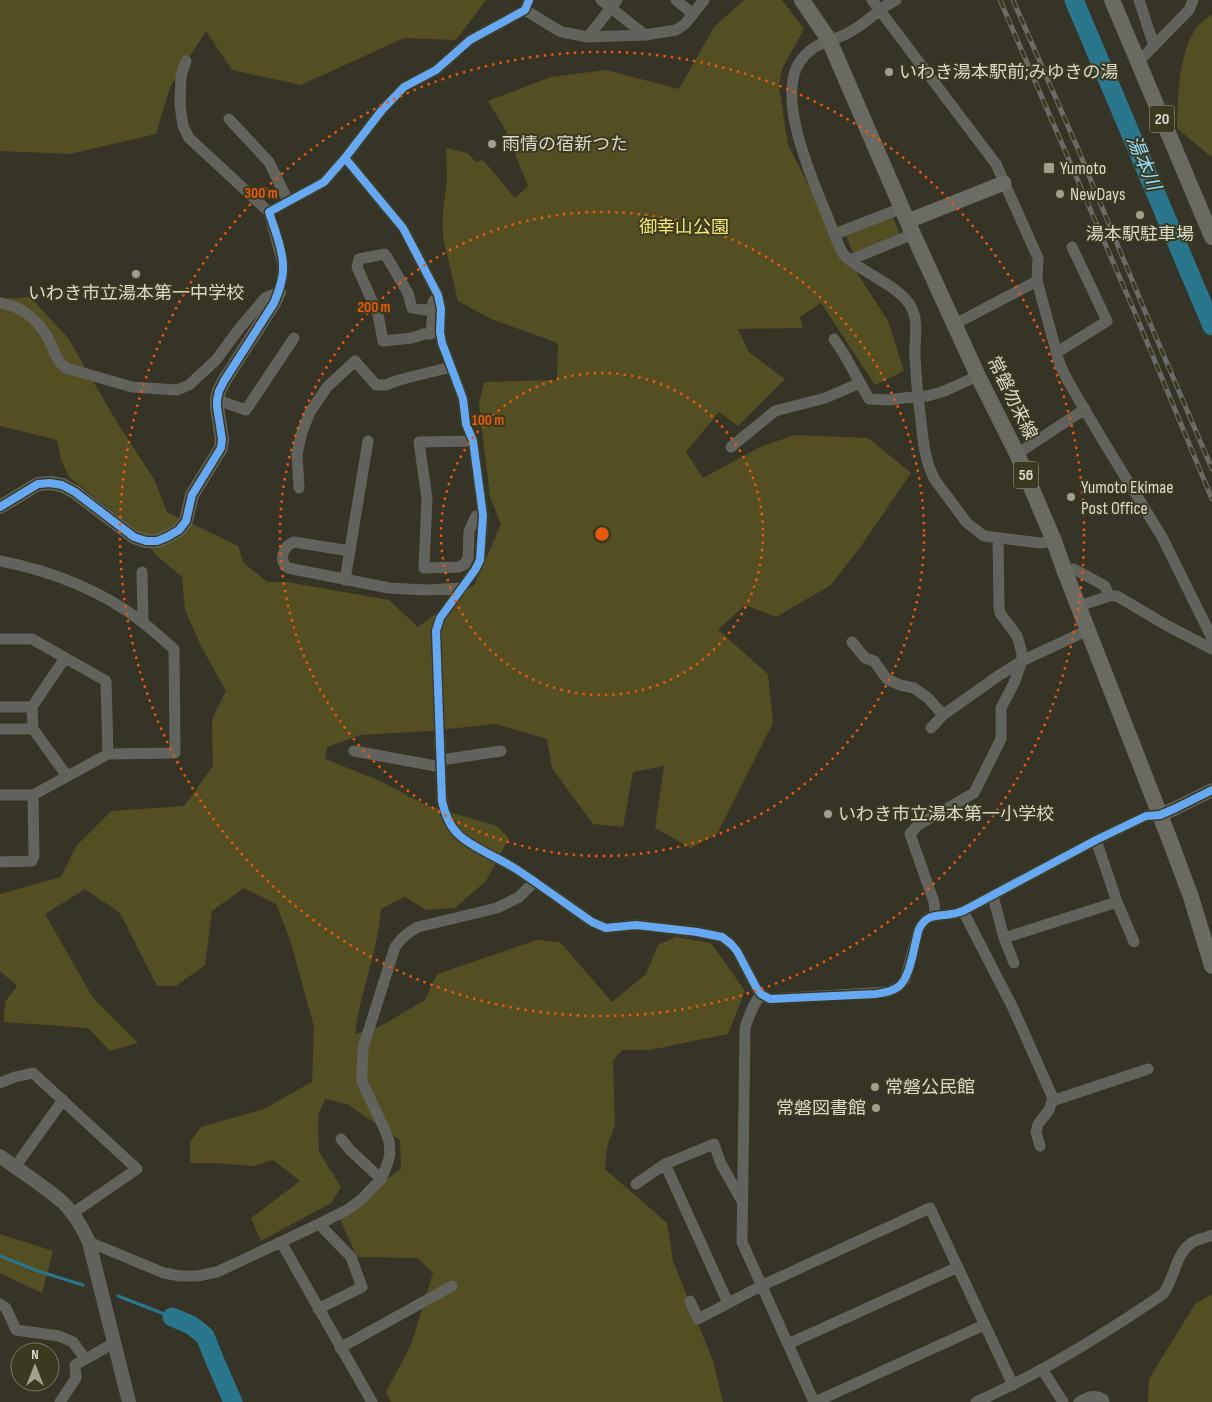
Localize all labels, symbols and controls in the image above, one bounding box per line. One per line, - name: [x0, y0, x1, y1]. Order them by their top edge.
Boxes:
- place label: いわき湯本駅前;みゆきの湯: [899, 62, 1119, 83]
- marker: いわき湯本駅前;みゆきの湯: [883, 66, 895, 78]
- road number: 20: [1150, 106, 1174, 132]
- water label: 湯本川: [1121, 132, 1166, 196]
- place label: 雨情の宿新つた: [502, 134, 628, 155]
- marker: 雨情の宿新つた: [486, 138, 498, 150]
- place label: Yumoto: [1060, 158, 1106, 179]
- marker: Yumoto: [1042, 161, 1056, 175]
- text: 300 m: [244, 184, 278, 203]
- place label: NewDays: [1070, 184, 1125, 205]
- marker: NewDays: [1054, 188, 1066, 200]
- marker: 湯本駅駐車場: [1134, 209, 1146, 221]
- park label: 御幸山公園: [639, 217, 729, 238]
- place label: 湯本駅駐車場: [1086, 224, 1194, 245]
- marker: いわき市立湯本第一中学校: [130, 268, 142, 280]
- place label: いわき市立湯本第一中学校: [28, 283, 244, 304]
- text: 200 m: [357, 298, 391, 317]
- street label: 常磐勿来線: [983, 353, 1041, 443]
- text: 100 m: [472, 411, 504, 430]
- road number: 56: [1014, 462, 1038, 488]
- place label: Yumoto Ekimae Post Office: [1081, 477, 1173, 519]
- marker: Yumoto Ekimae Post Office: [1065, 491, 1077, 503]
- centre of rings: [593, 525, 611, 543]
- place label: いわき市立湯本第一小学校: [838, 804, 1054, 825]
- marker: いわき市立湯本第一小学校: [822, 808, 834, 820]
- place label: 常磐公民館: [885, 1077, 975, 1098]
- marker: 常磐公民館: [869, 1081, 881, 1093]
- place label: 常磐図書館: [776, 1098, 866, 1119]
- marker: 常磐図書館: [870, 1102, 882, 1114]
- north arrow: [10, 1342, 60, 1392]
- text: N: [31, 1346, 39, 1363]

